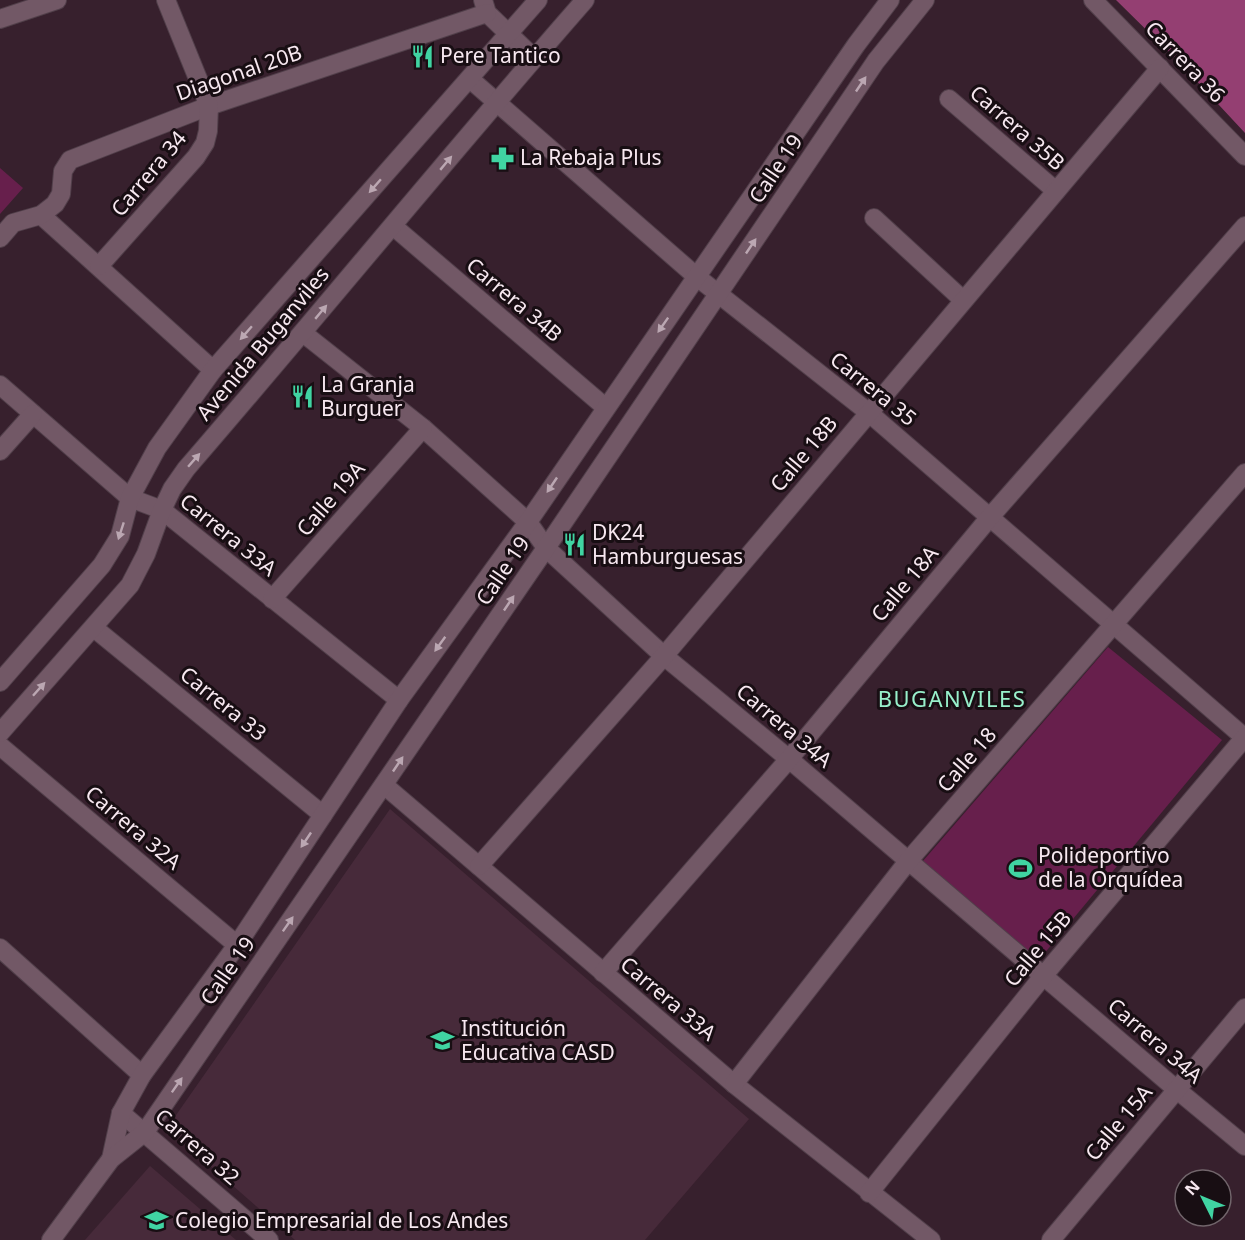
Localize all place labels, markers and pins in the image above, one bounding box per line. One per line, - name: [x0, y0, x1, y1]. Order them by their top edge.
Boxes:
- place label: Pere Tantico: [440, 41, 561, 69]
- restaurant icon: Pere Tantico: [409, 43, 435, 69]
- place label: La Rebaja Plus: [520, 143, 662, 171]
- pharmacy icon: La Rebaja Plus: [489, 145, 515, 171]
- place label: La Granja Burguer: [321, 370, 415, 422]
- restaurant icon: La Granja Burguer: [290, 384, 316, 410]
- place label: DK24 Hamburguesas: [592, 518, 743, 570]
- restaurant icon: DK24 Hamburguesas: [561, 532, 587, 558]
- place label: Polideportivo de la Orquídea: [1038, 841, 1183, 893]
- sports icon: Polideportivo de la Orquídea: [1007, 855, 1033, 881]
- place label: Institución Educativa CASD: [461, 1014, 615, 1066]
- school or university icon: Institución Educativa CASD: [430, 1028, 456, 1054]
- place label: Colegio Empresarial de Los Andes: [175, 1206, 508, 1234]
- school or university icon: Colegio Empresarial de Los Andes: [144, 1208, 170, 1234]

